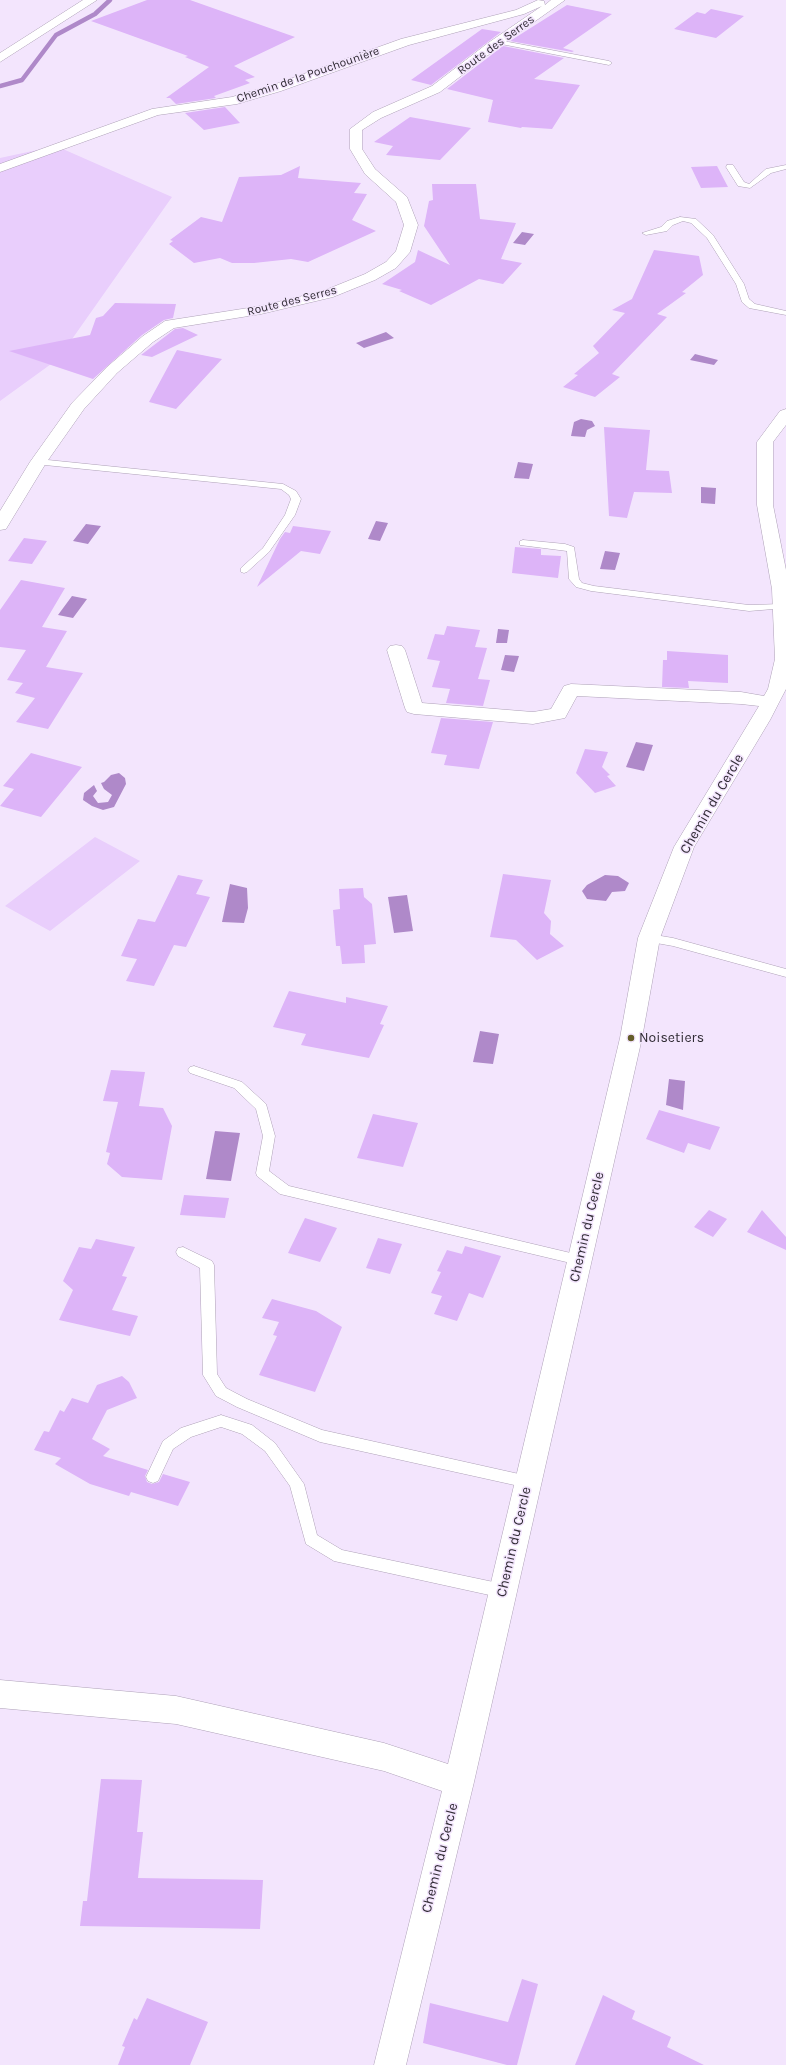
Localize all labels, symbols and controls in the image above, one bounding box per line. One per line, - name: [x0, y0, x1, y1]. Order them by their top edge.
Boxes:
- street label: Route des Serres: [455, 12, 537, 78]
- street label: Chemin de la Pouchounière: [235, 44, 381, 106]
- street label: Route des Serres: [246, 283, 338, 319]
- street label: Chemin du Cercle: [677, 751, 747, 857]
- place label: Noisetiers: [639, 1030, 704, 1046]
- marker: Noisetiers: [626, 1033, 636, 1043]
- street label: Chemin du Cercle: [566, 1170, 608, 1284]
- street label: Chemin du Cercle: [493, 1485, 535, 1599]
- street label: Chemin du Cercle: [418, 1801, 462, 1915]

